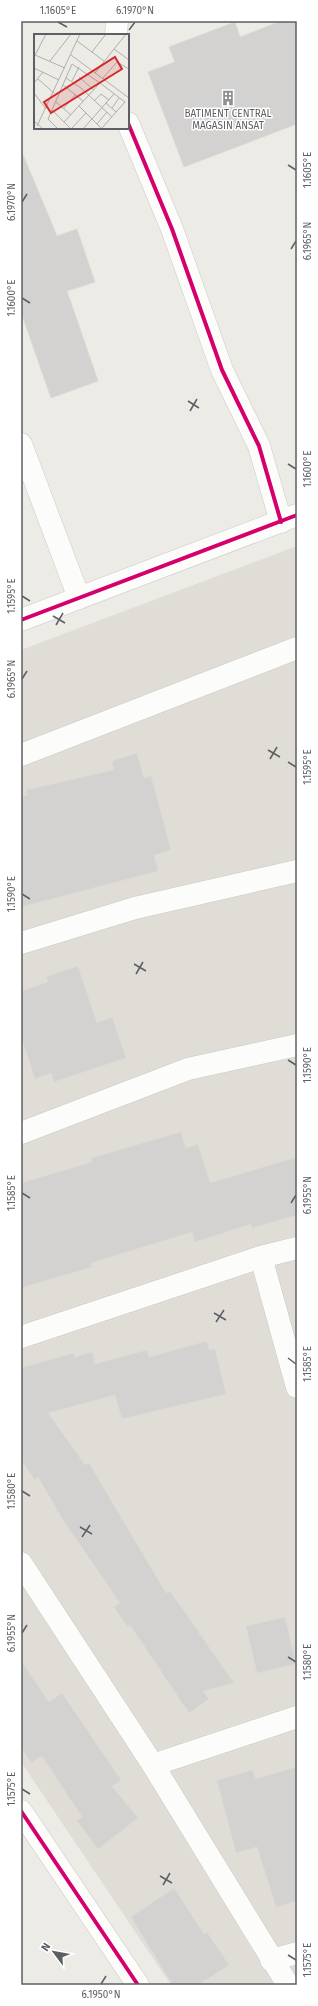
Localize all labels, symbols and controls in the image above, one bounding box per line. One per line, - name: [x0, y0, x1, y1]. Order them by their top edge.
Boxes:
- text: 1.1605°E: [40, 5, 76, 17]
- text: 6.1970°N: [116, 5, 154, 17]
- inset map: [34, 34, 129, 129]
- building icon: BATIMENT CENTRAL MAGASIN ANSAT: [219, 89, 237, 107]
- place label: BATIMENT CENTRAL MAGASIN ANSAT: [185, 108, 271, 132]
- text: 1.1605°E: [302, 152, 314, 188]
- text: 6.1970°N: [6, 183, 18, 221]
- text: 6.1965°N: [302, 222, 314, 260]
- text: 1.1600°E: [6, 279, 18, 317]
- text: 1.1600°E: [302, 450, 314, 488]
- text: 1.1595°E: [6, 578, 18, 614]
- text: 6.1965°N: [6, 660, 18, 698]
- text: 1.1595°E: [302, 749, 314, 785]
- text: 1.1590°E: [6, 876, 18, 912]
- text: 1.1590°E: [302, 1047, 314, 1083]
- text: 1.1585°E: [6, 1175, 18, 1211]
- text: 6.1955°N: [302, 1176, 314, 1214]
- text: 1.1585°E: [302, 1346, 314, 1382]
- text: 1.1580°E: [6, 1473, 18, 1509]
- text: 6.1955°N: [6, 1614, 18, 1652]
- text: 1.1580°E: [302, 1644, 314, 1680]
- text: 1.1575°E: [6, 1772, 18, 1806]
- north arrow: [34, 1932, 74, 1972]
- text: N: [38, 1940, 53, 1954]
- text: 1.1575°E: [302, 1943, 314, 1977]
- text: 6.1950°N: [82, 1989, 120, 2001]

